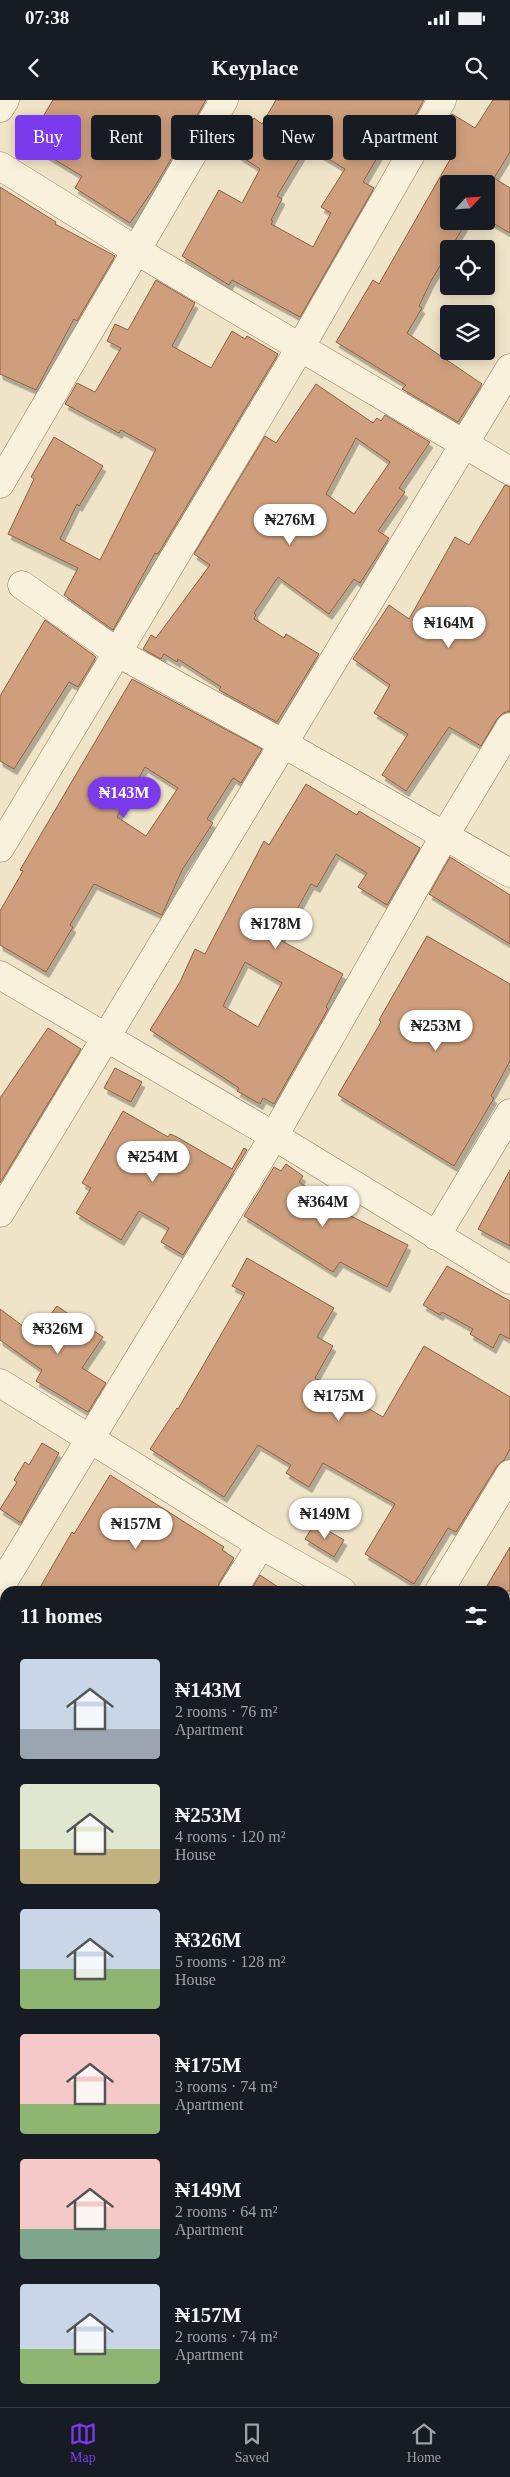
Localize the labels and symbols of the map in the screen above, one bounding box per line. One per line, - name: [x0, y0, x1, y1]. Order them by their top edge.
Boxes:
- north arrow: [440, 175, 495, 230]
- pin: ₦276M: [255, 504, 325, 546]
- pin: ₦164M: [414, 606, 484, 649]
- pin: ₦143M: [89, 776, 159, 819]
- pin: ₦178M: [241, 908, 311, 950]
- pin: ₦253M: [401, 1010, 471, 1052]
- pin: ₦254M: [118, 1140, 188, 1183]
- pin: ₦364M: [288, 1186, 358, 1228]
- pin: ₦326M: [23, 1312, 93, 1355]
- pin: ₦175M: [304, 1380, 374, 1422]
- pin: ₦149M: [290, 1498, 360, 1540]
- pin: ₦157M: [101, 1508, 171, 1550]

